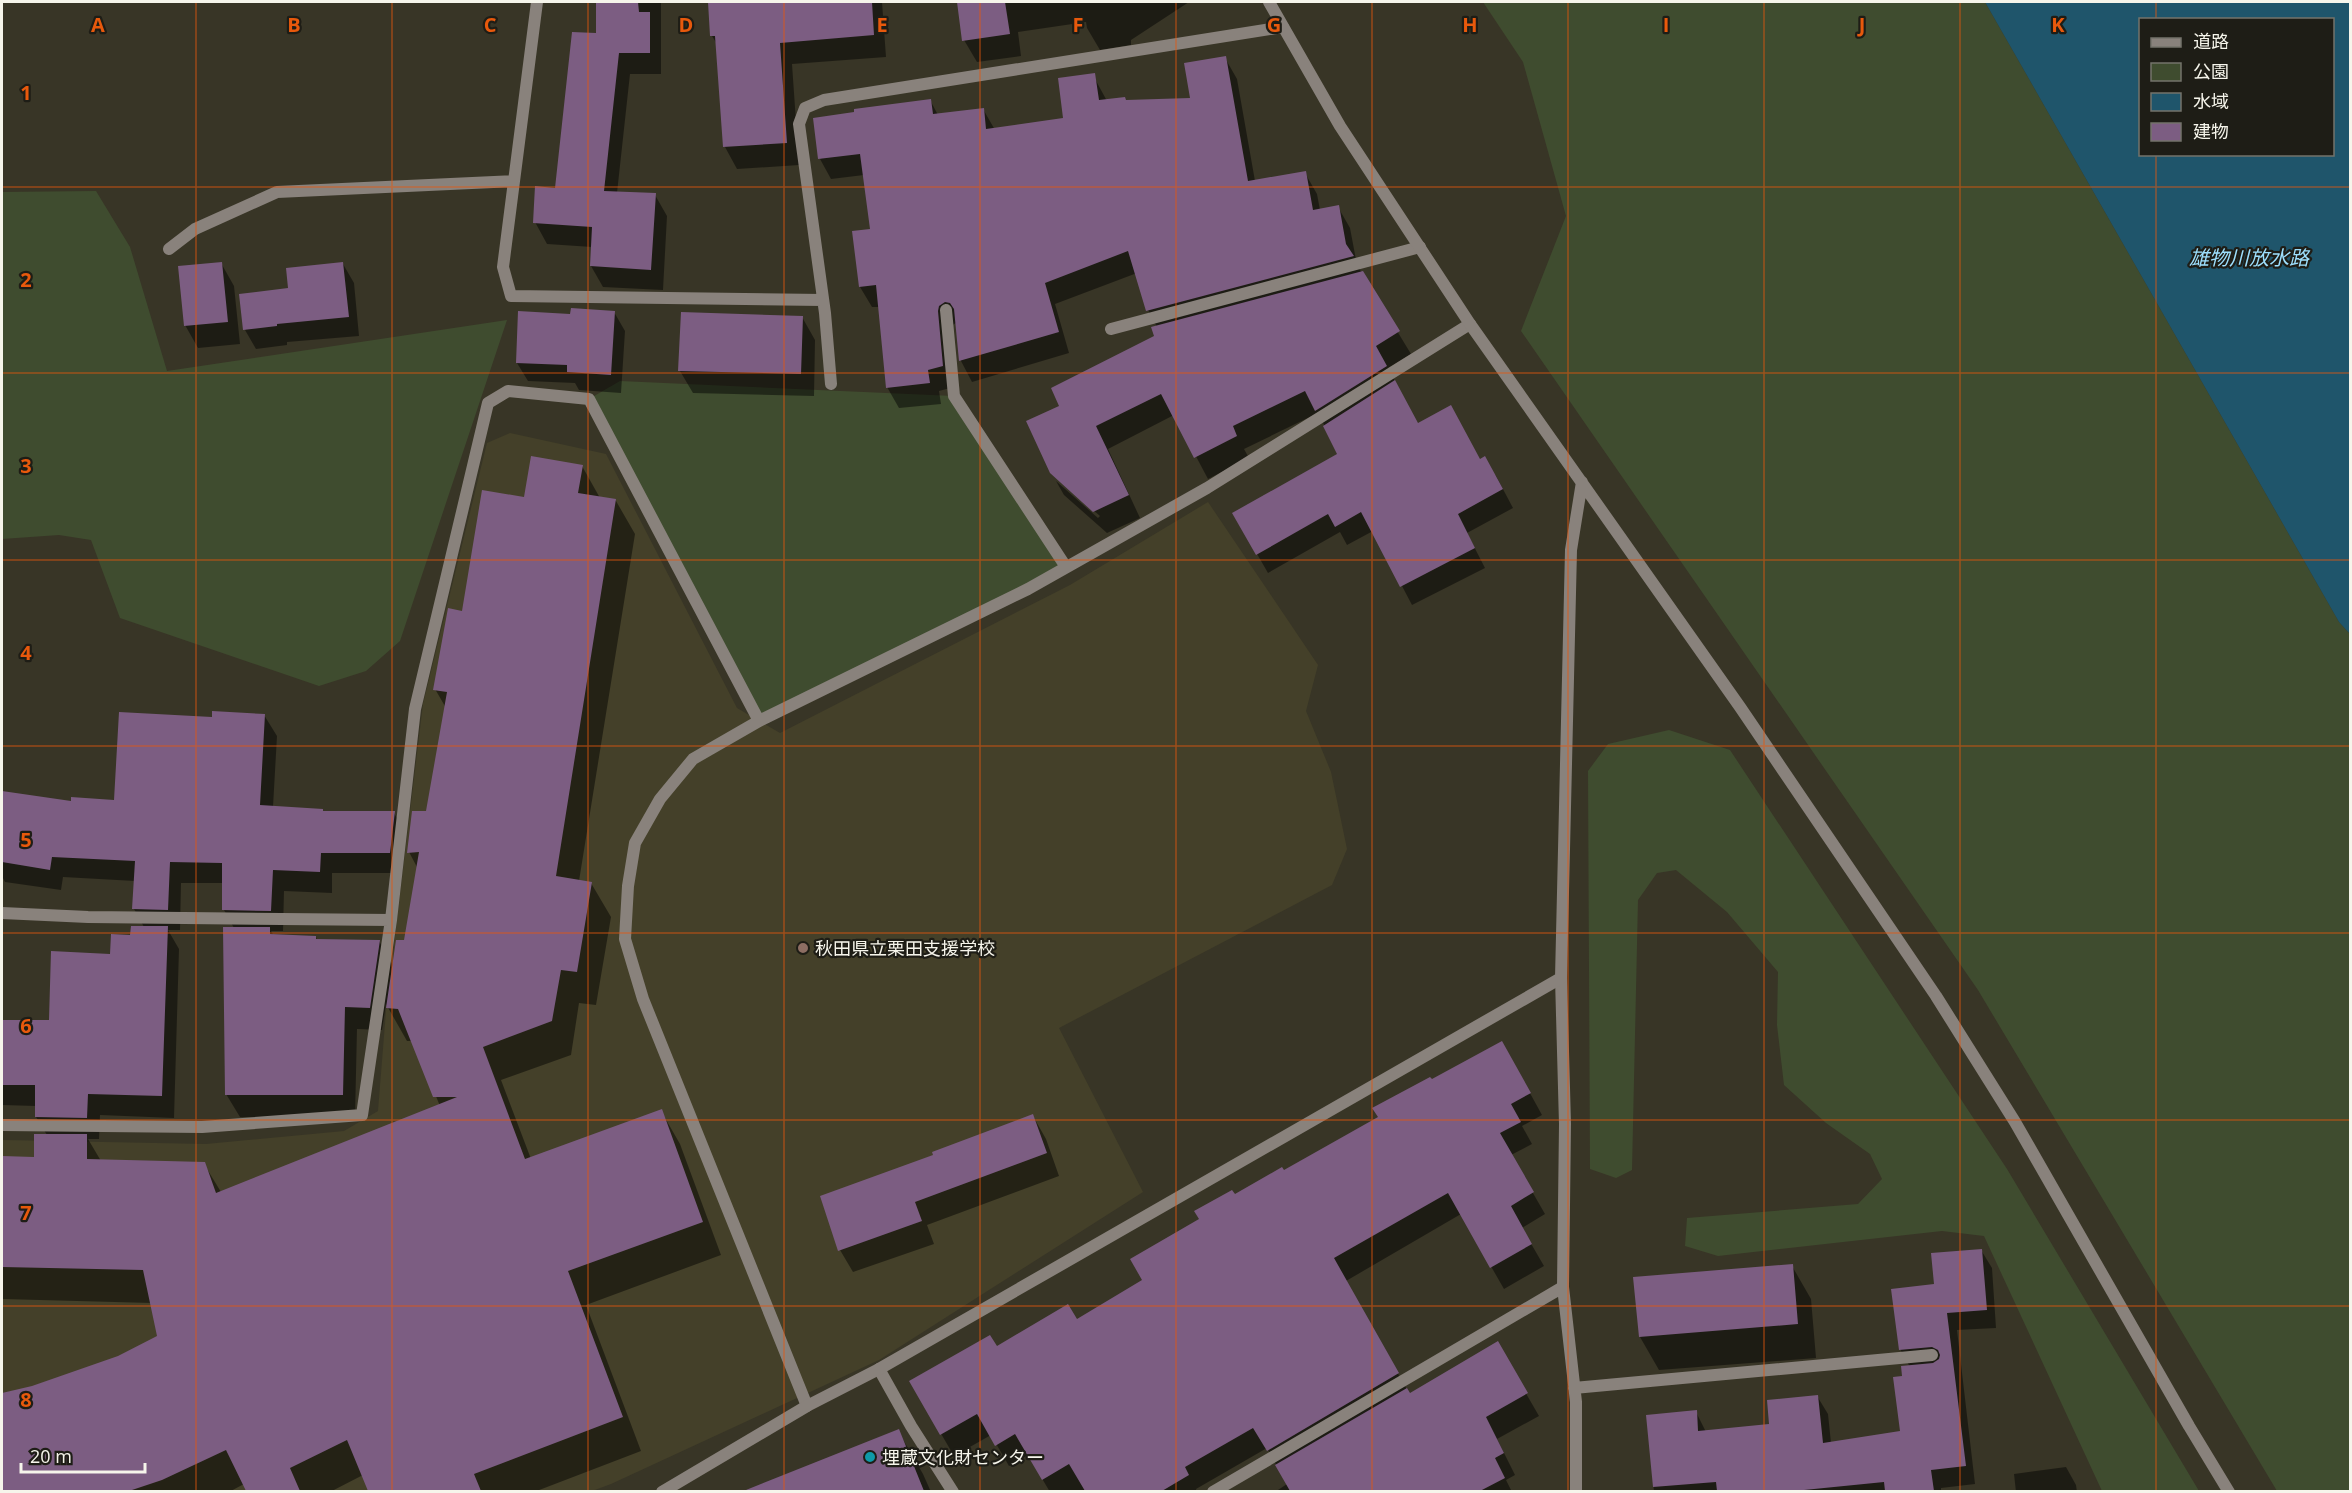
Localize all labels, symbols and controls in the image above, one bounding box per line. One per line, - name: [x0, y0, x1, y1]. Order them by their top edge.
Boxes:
- text: A: [91, 11, 105, 38]
- text: B: [287, 11, 301, 38]
- text: C: [484, 11, 497, 38]
- text: D: [679, 11, 693, 38]
- text: E: [876, 11, 888, 38]
- text: F: [1073, 11, 1083, 38]
- text: G: [1267, 11, 1281, 38]
- text: H: [1462, 11, 1478, 38]
- text: I: [1663, 11, 1669, 38]
- text: J: [1857, 11, 1865, 38]
- text: K: [2051, 11, 2065, 38]
- legend: [2139, 18, 2334, 156]
- text: 道路: [2193, 29, 2229, 53]
- text: 公園: [2193, 59, 2229, 83]
- text: 1: [20, 79, 32, 106]
- text: 水域: [2193, 89, 2229, 113]
- text: 建物: [2193, 119, 2229, 143]
- water label: 雄物川放水路: [2189, 244, 2311, 271]
- text: 2: [20, 266, 32, 293]
- text: 3: [20, 452, 32, 479]
- text: 4: [20, 639, 32, 666]
- text: 5: [20, 826, 32, 853]
- place label: 秋田県立栗田支援学校: [815, 936, 995, 960]
- marker: 秋田県立栗田支援学校: [796, 941, 810, 955]
- text: 6: [20, 1012, 32, 1039]
- text: 7: [20, 1199, 32, 1226]
- text: 8: [20, 1386, 32, 1413]
- scale bar: [21, 1436, 146, 1474]
- text: 20 m: [30, 1444, 72, 1468]
- place label: 埋蔵文化財センター: [882, 1445, 1044, 1469]
- marker: 埋蔵文化財センター: [863, 1450, 877, 1464]

